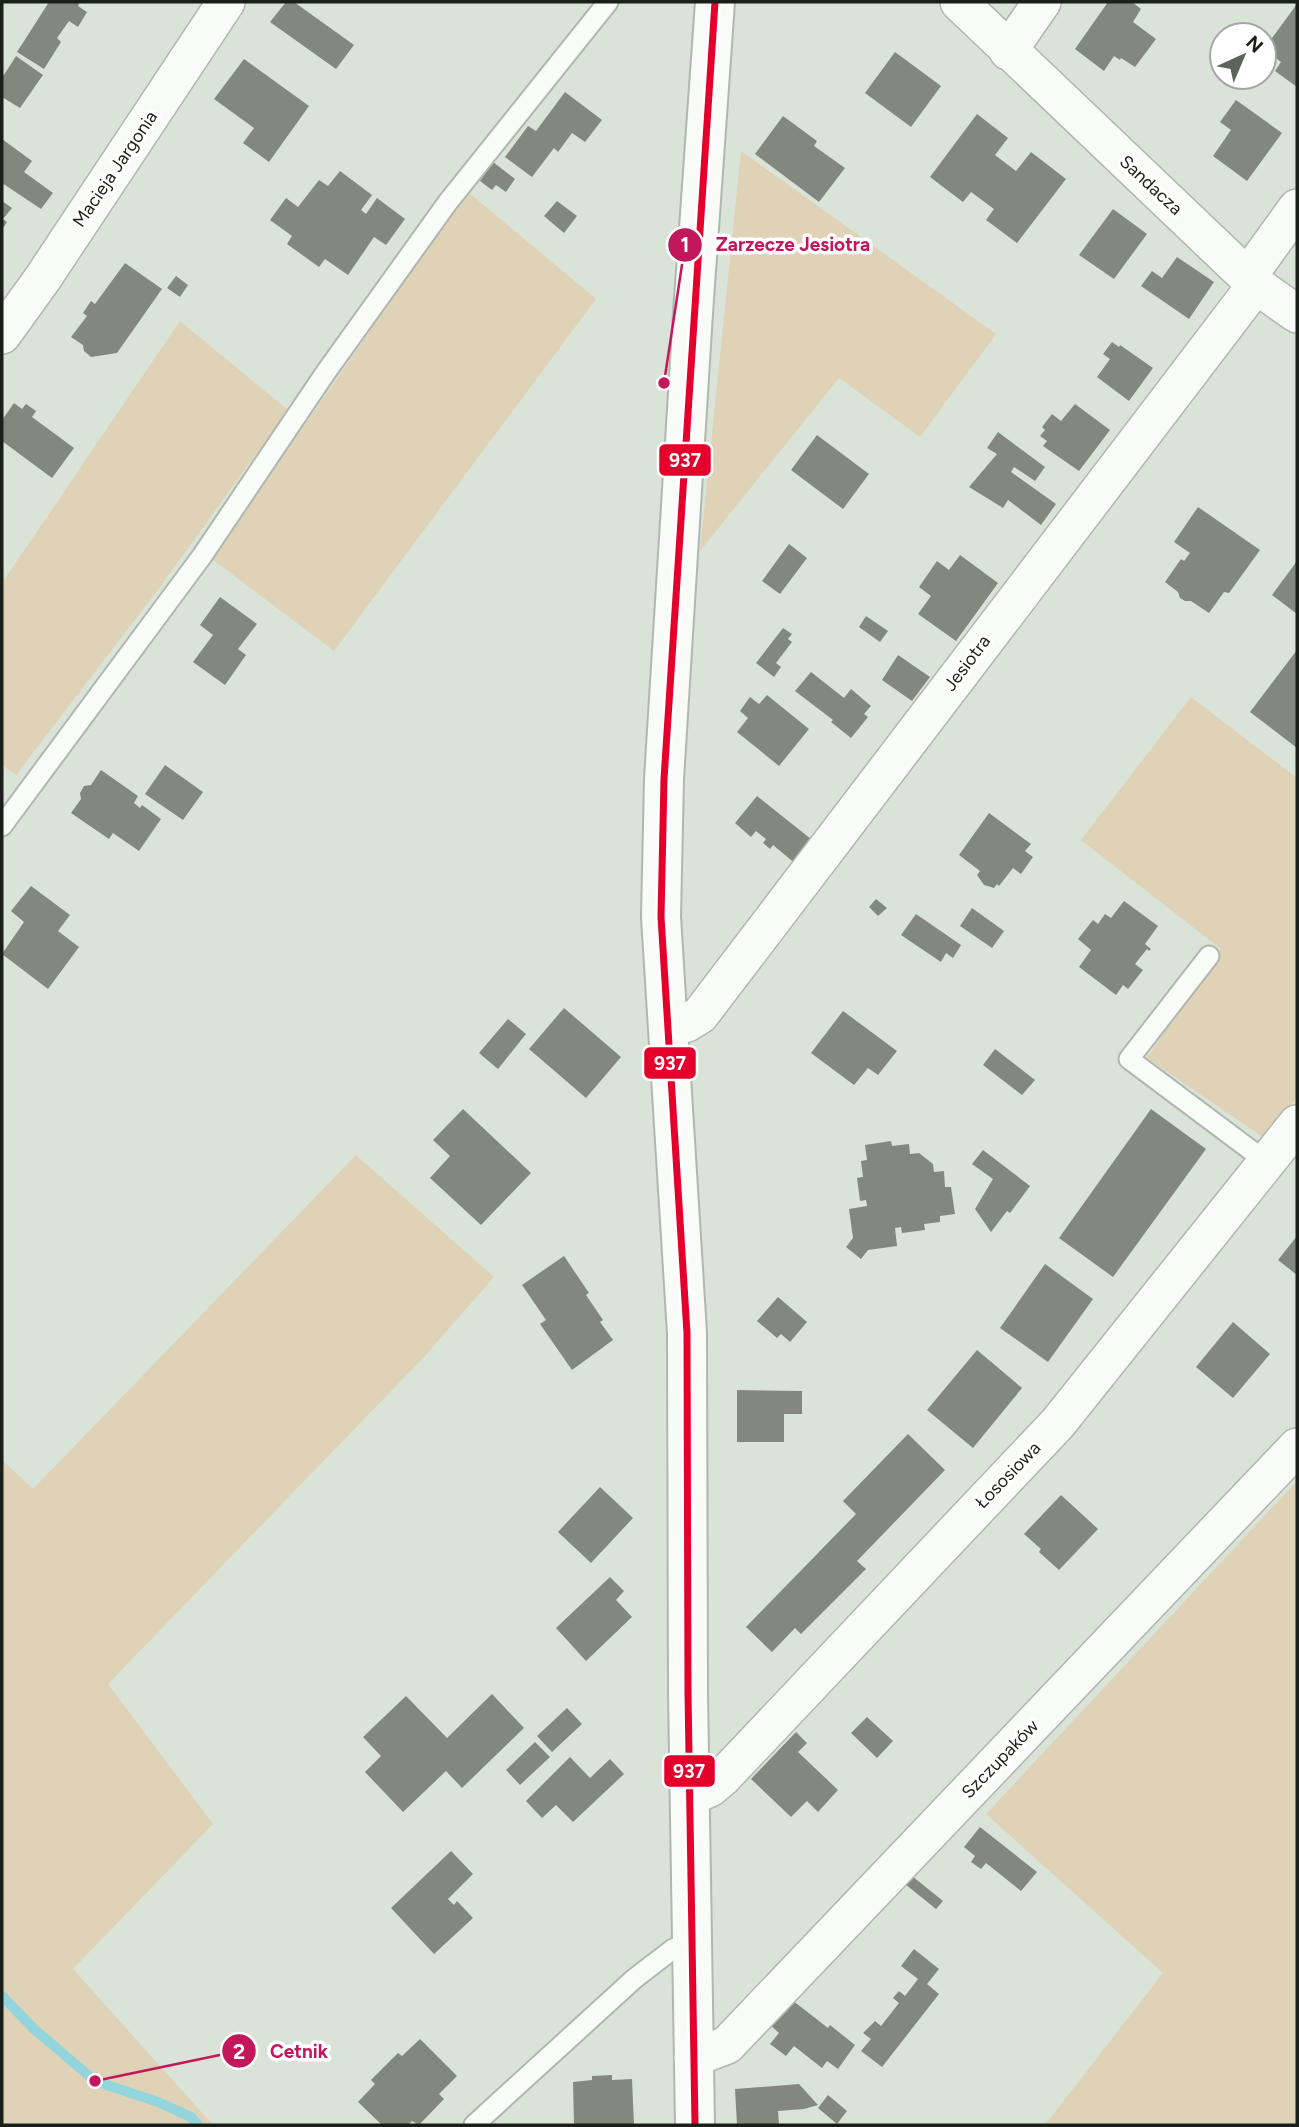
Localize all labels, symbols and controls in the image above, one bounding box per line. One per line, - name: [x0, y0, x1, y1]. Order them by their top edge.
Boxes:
- north arrow: [1208, 21, 1278, 91]
- text: N: [1241, 31, 1268, 58]
- street label: Macieja Jargonia: [68, 107, 162, 231]
- street label: Sandacza: [1115, 150, 1187, 220]
- callout: Zarzecze Jesiotra: [667, 225, 884, 265]
- text: 1: [681, 232, 689, 257]
- text: Zarzecze Jesiotra: [716, 233, 870, 256]
- line badge: 937: [658, 443, 712, 477]
- text: 937: [669, 449, 701, 472]
- street label: Jesiotra: [939, 631, 995, 695]
- line badge: 937: [643, 1046, 697, 1080]
- text: 937: [654, 1052, 686, 1075]
- street label: Łososiowa: [971, 1437, 1045, 1513]
- street label: Szczupaków: [957, 1715, 1043, 1803]
- line badge: 937: [663, 1754, 716, 1788]
- text: 937: [673, 1760, 705, 1783]
- callout: Cetnik: [221, 2031, 342, 2071]
- text: 2: [233, 2039, 245, 2064]
- text: Cetnik: [270, 2040, 329, 2063]

